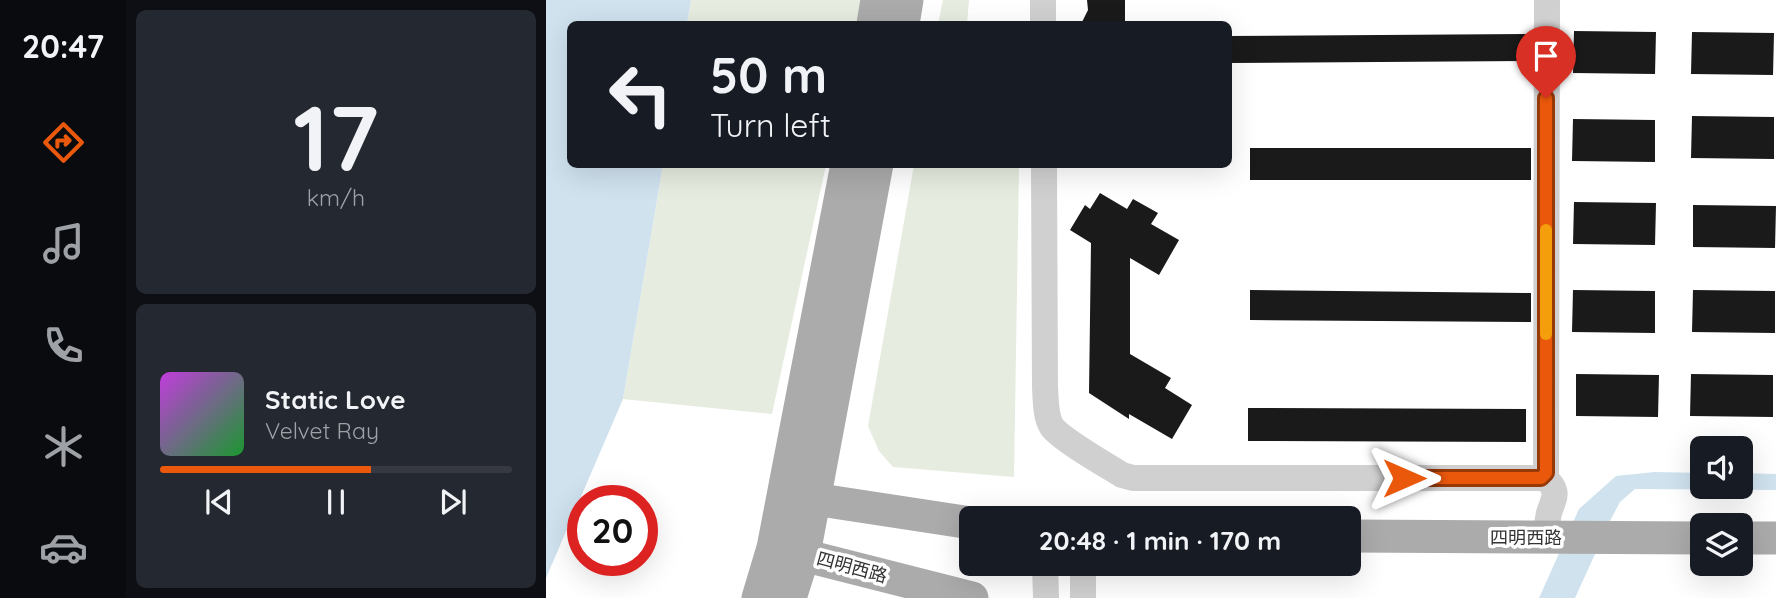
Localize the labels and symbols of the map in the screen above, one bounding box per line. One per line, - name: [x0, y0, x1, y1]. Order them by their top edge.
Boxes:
- pin: [1516, 26, 1576, 98]
- position arrow: [1367, 441, 1441, 515]
- speed limit sign: 20: [567, 485, 658, 576]
- street label: 四明西路: [1490, 526, 1562, 549]
- street label: 四明西路: [814, 547, 890, 587]

